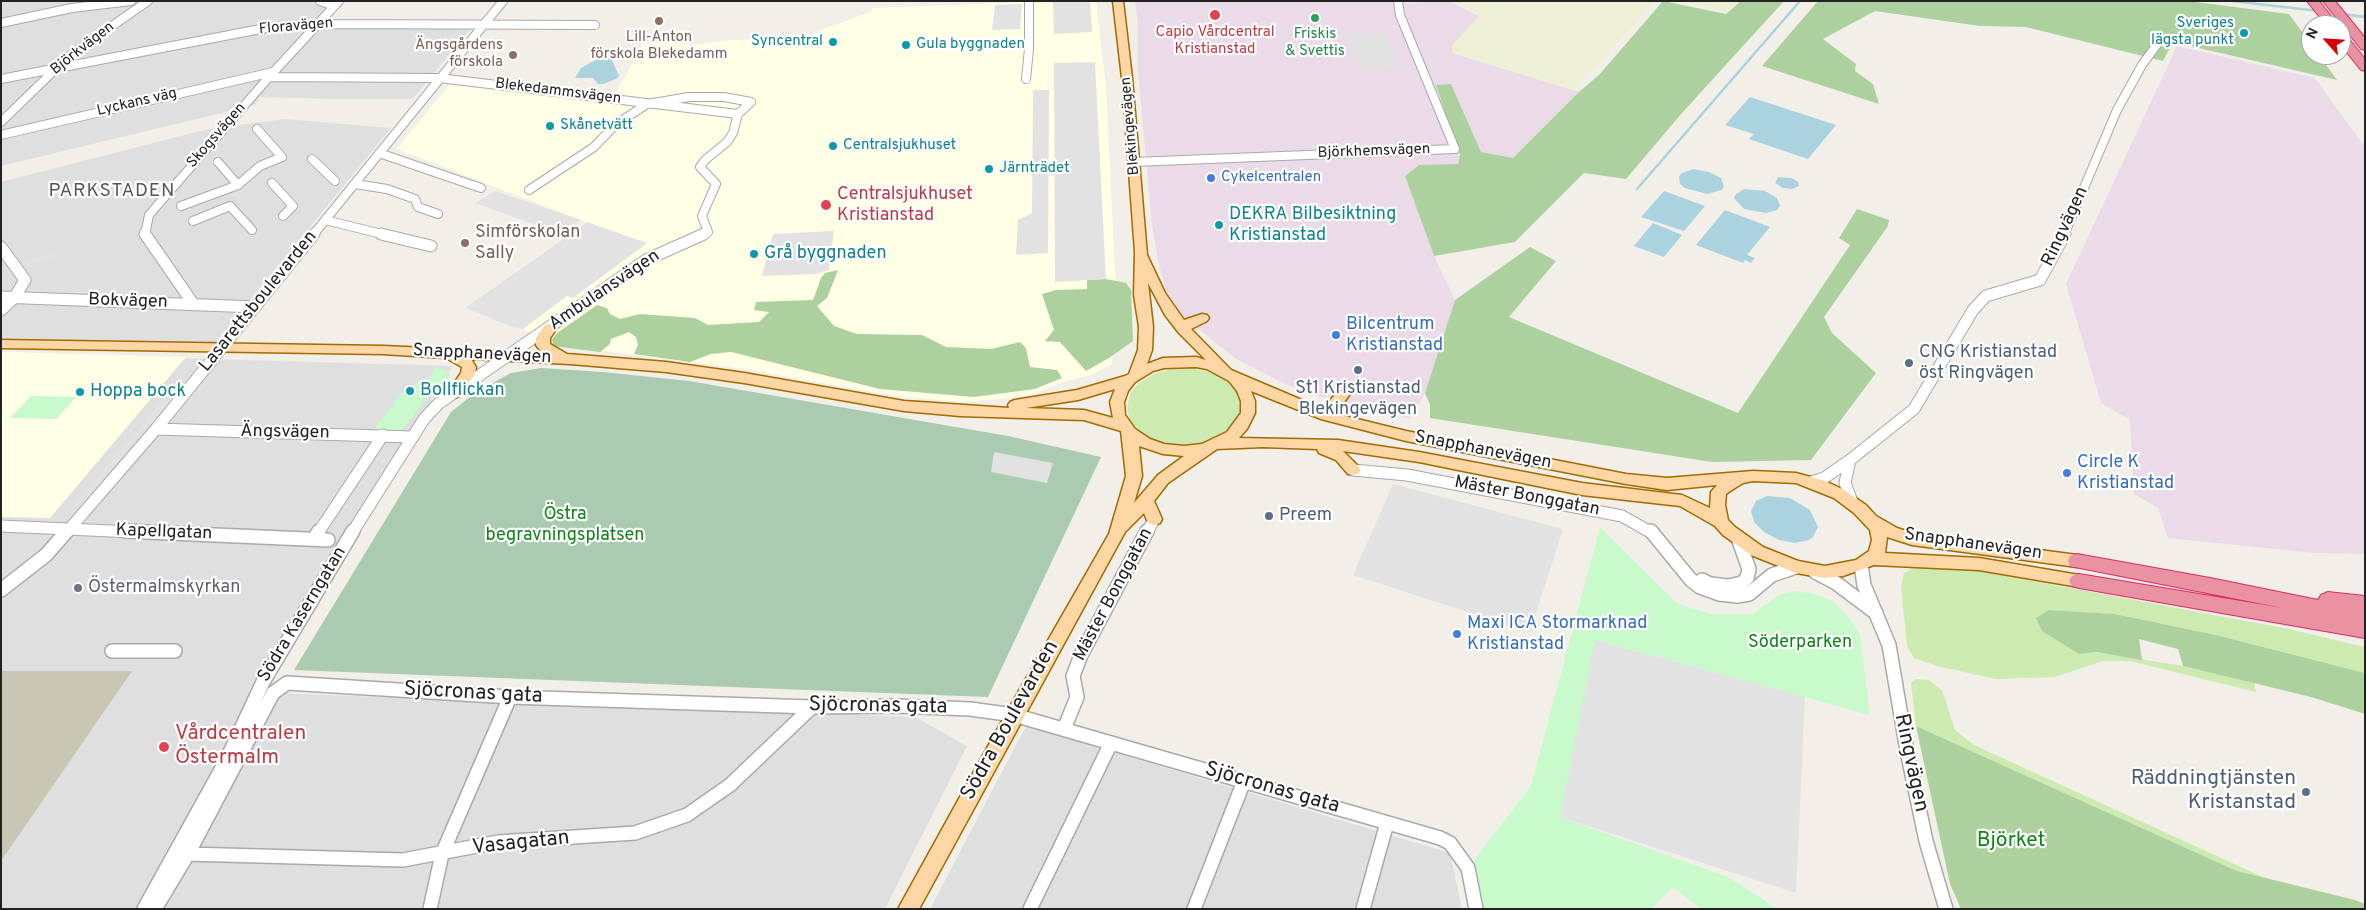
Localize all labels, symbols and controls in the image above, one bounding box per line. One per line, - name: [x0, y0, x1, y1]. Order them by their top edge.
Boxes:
- marker: Capio Vårdcentral Kristianstad: [1208, 8, 1222, 22]
- marker: Friskis & Svettis: [1309, 12, 1321, 24]
- street label: Floravägen: [258, 15, 334, 39]
- marker: Lill-Anton förskola Blekedamm: [653, 15, 665, 27]
- place label: Sveriges lägsta punkt: [2151, 15, 2234, 50]
- north arrow: [2301, 15, 2351, 65]
- street label: Björkvägen: [48, 19, 118, 79]
- place label: Capio Vårdcentral Kristianstad: [1155, 24, 1275, 59]
- text: N: [2303, 25, 2323, 42]
- place label: Friskis & Svettis: [1285, 26, 1345, 61]
- marker: Sveriges lägsta punkt: [2238, 27, 2250, 39]
- place label: Lill-Anton förskola Blekedamm: [590, 29, 728, 64]
- place label: Syncentral: [751, 33, 823, 51]
- marker: Syncentral: [827, 36, 839, 48]
- place label: Gula byggnaden: [916, 36, 1025, 54]
- place label: Ängsgårdens förskola: [415, 37, 503, 72]
- marker: Gula byggnaden: [900, 39, 912, 51]
- marker: Ängsgårdens förskola: [507, 49, 519, 61]
- street label: Blekedammsvägen: [494, 75, 622, 109]
- street label: Blekingevägen: [1118, 76, 1144, 176]
- street label: Lyckans väg: [95, 85, 179, 121]
- street label: Skogsvägen: [184, 100, 250, 172]
- place label: Skånetvätt: [560, 117, 633, 135]
- marker: Skånetvätt: [544, 120, 556, 132]
- place label: Centralsjukhuset: [843, 137, 956, 155]
- marker: Centralsjukhuset: [827, 140, 839, 152]
- street label: Björkhemsvägen: [1317, 141, 1431, 163]
- place label: Järnträdet: [999, 160, 1070, 178]
- marker: Järnträdet: [983, 163, 995, 175]
- place label: Cykelcentralen: [1221, 169, 1321, 187]
- marker: Cykelcentralen: [1205, 172, 1217, 184]
- district label: PARKSTADEN: [47, 181, 177, 203]
- place label: Centralsjukhuset Kristianstad: [837, 184, 973, 226]
- street label: Ringvägen: [2038, 184, 2094, 270]
- marker: Centralsjukhuset Kristianstad: [819, 198, 833, 212]
- place label: DEKRA Bilbesiktning Kristianstad: [1229, 204, 1396, 246]
- marker: DEKRA Bilbesiktning Kristianstad: [1213, 219, 1225, 231]
- place label: Simförskolan Sally: [475, 222, 580, 264]
- street label: Lasarettsboulevarden: [196, 227, 322, 377]
- marker: Simförskolan Sally: [459, 237, 471, 249]
- place label: Grå byggnaden: [764, 243, 887, 265]
- street label: Ambulansvägen: [546, 246, 664, 336]
- marker: Grå byggnaden: [748, 248, 760, 260]
- street label: Bokvägen: [88, 290, 168, 314]
- place label: Bilcentrum Kristianstad: [1346, 314, 1443, 356]
- marker: Bilcentrum Kristianstad: [1330, 329, 1342, 341]
- street label: Snapphanevägen: [412, 341, 552, 369]
- place label: CNG Kristianstad öst Ringvägen: [1919, 342, 2057, 384]
- marker: CNG Kristianstad öst Ringvägen: [1903, 357, 1915, 369]
- marker: St1 Kristianstad Blekingevägen: [1352, 364, 1364, 376]
- place label: St1 Kristianstad Blekingevägen: [1295, 378, 1421, 420]
- place label: Bollflickan: [420, 380, 505, 402]
- place label: Hoppa bock: [90, 381, 186, 403]
- marker: Bollflickan: [404, 385, 416, 397]
- marker: Hoppa bock: [74, 386, 86, 398]
- street label: Ängsvägen: [240, 421, 330, 445]
- street label: Snapphanevägen: [1413, 427, 1553, 475]
- place label: Circle K Kristianstad: [2077, 452, 2174, 494]
- marker: Circle K Kristianstad: [2061, 467, 2073, 479]
- street label: Mäster Bonggatan: [1452, 472, 1602, 522]
- park label: Östra begravningsplatsen: [486, 504, 644, 546]
- place label: Preem: [1279, 505, 1332, 527]
- marker: Preem: [1263, 510, 1275, 522]
- street label: Kapellgatan: [115, 521, 213, 545]
- street label: Mäster Bonggatan: [1070, 525, 1158, 665]
- street label: Snapphanevägen: [1903, 525, 2043, 565]
- street label: Södra Kaserngatan: [254, 543, 352, 687]
- place label: Östermalmskyrkan: [88, 577, 240, 599]
- marker: Östermalmskyrkan: [72, 582, 84, 594]
- place label: Maxi ICA Stormarknad Kristianstad: [1467, 613, 1647, 656]
- marker: Maxi ICA Stormarknad Kristianstad: [1451, 628, 1463, 640]
- park label: Söderparken: [1748, 632, 1852, 654]
- street label: Södra Boulevarden: [957, 637, 1065, 805]
- street label: Sjöcronas gata: [403, 678, 543, 710]
- street label: Sjöcronas gata: [808, 693, 948, 721]
- street label: Ringvägen: [1887, 712, 1933, 814]
- place label: Vårdcentralen Östermalm: [175, 722, 306, 772]
- marker: Vårdcentralen Östermalm: [157, 740, 171, 754]
- street label: Sjöcronas gata: [1202, 758, 1342, 820]
- place label: Räddningtjänsten Kristanstad: [2131, 767, 2296, 817]
- marker: Räddningtjänsten Kristanstad: [2300, 786, 2312, 798]
- street label: Vasagatan: [471, 826, 571, 862]
- park label: Björket: [1977, 829, 2045, 855]

